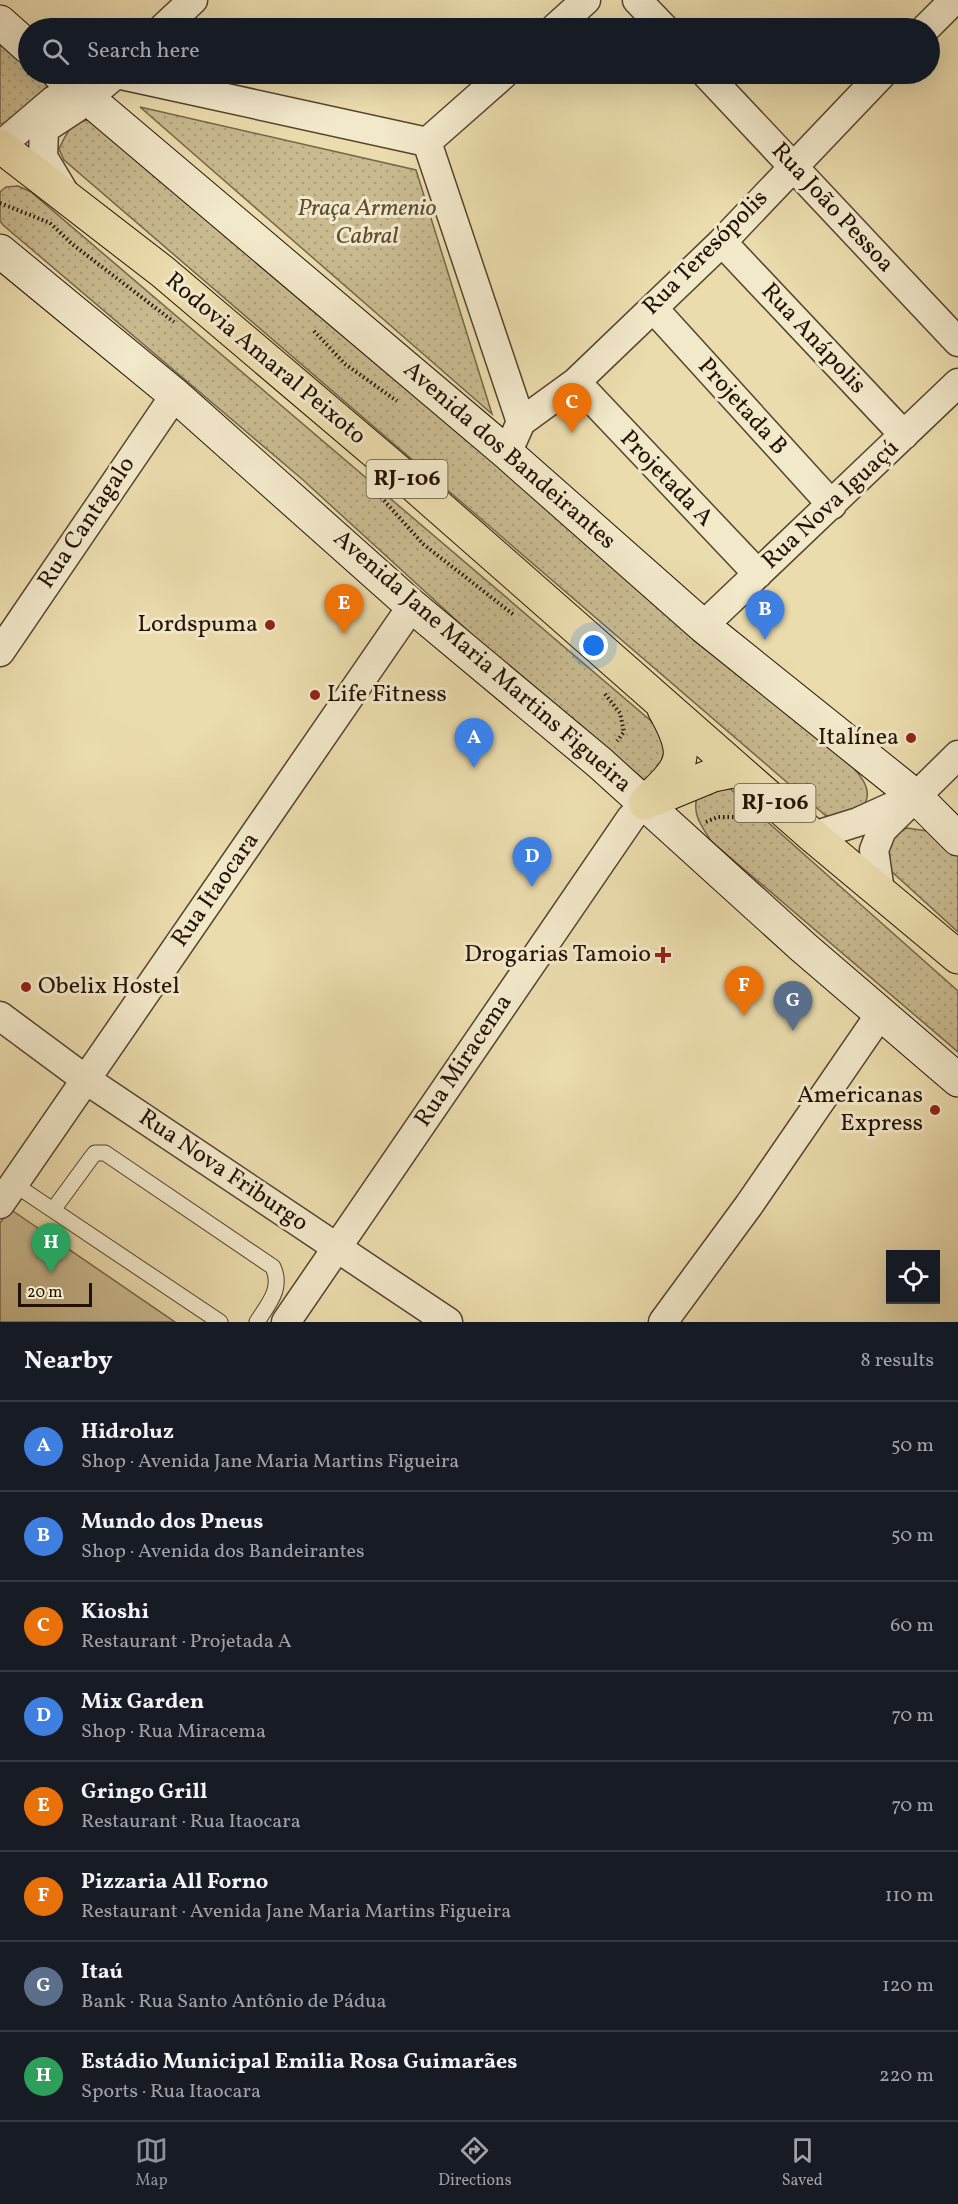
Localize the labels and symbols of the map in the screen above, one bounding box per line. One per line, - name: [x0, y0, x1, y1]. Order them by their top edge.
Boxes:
- street label: Rua João Pessoa: [763, 135, 901, 281]
- street label: Rua Teresópolis: [636, 183, 776, 323]
- park label: Praça Armenio Cabral: [298, 192, 437, 254]
- street label: Rodovia Amaral Peixoto: [157, 265, 373, 453]
- street label: Rua Anápolis: [753, 276, 873, 402]
- street label: Projetada B: [689, 351, 795, 463]
- street label: Avenida dos Bandeirantes: [395, 354, 623, 558]
- pin: C: [552, 384, 592, 433]
- street label: Projetada A: [611, 423, 721, 535]
- street label: Rua Nova Iguaçú: [755, 432, 907, 578]
- street label: Rua Cantagalo: [30, 450, 144, 596]
- road number: RJ-106: [366, 460, 448, 498]
- street label: Avenida Jane Maria Martins Figueira: [327, 525, 637, 799]
- pin: E: [324, 584, 364, 634]
- pin: B: [746, 590, 784, 640]
- place label: Lordspuma: [137, 608, 258, 642]
- marker: Lordspuma: [263, 618, 277, 632]
- your location: [579, 631, 608, 660]
- place label: Life Fitness: [327, 678, 447, 712]
- marker: Life Fitness: [308, 688, 322, 702]
- pin: A: [454, 718, 494, 768]
- place label: Italínea: [818, 721, 899, 755]
- marker: Italínea: [904, 731, 918, 745]
- road number: RJ-106: [734, 784, 816, 822]
- street label: Rua Itaocara: [164, 826, 268, 954]
- pin: D: [512, 838, 552, 887]
- place label: Drogarias Tamoio: [464, 938, 651, 972]
- marker: Drogarias Tamoio: [656, 948, 670, 962]
- pin: F: [724, 966, 764, 1016]
- place label: Obelix Hostel: [38, 970, 180, 1004]
- marker: Obelix Hostel: [19, 980, 33, 994]
- pin: G: [774, 982, 812, 1031]
- street label: Rua Miracema: [407, 988, 521, 1134]
- place label: Americanas Express: [797, 1079, 923, 1141]
- street label: Rua Nova Friburgo: [131, 1101, 315, 1241]
- marker: Americanas Express: [928, 1103, 942, 1117]
- pin: H: [32, 1224, 70, 1273]
- scale bar: [18, 1280, 92, 1308]

